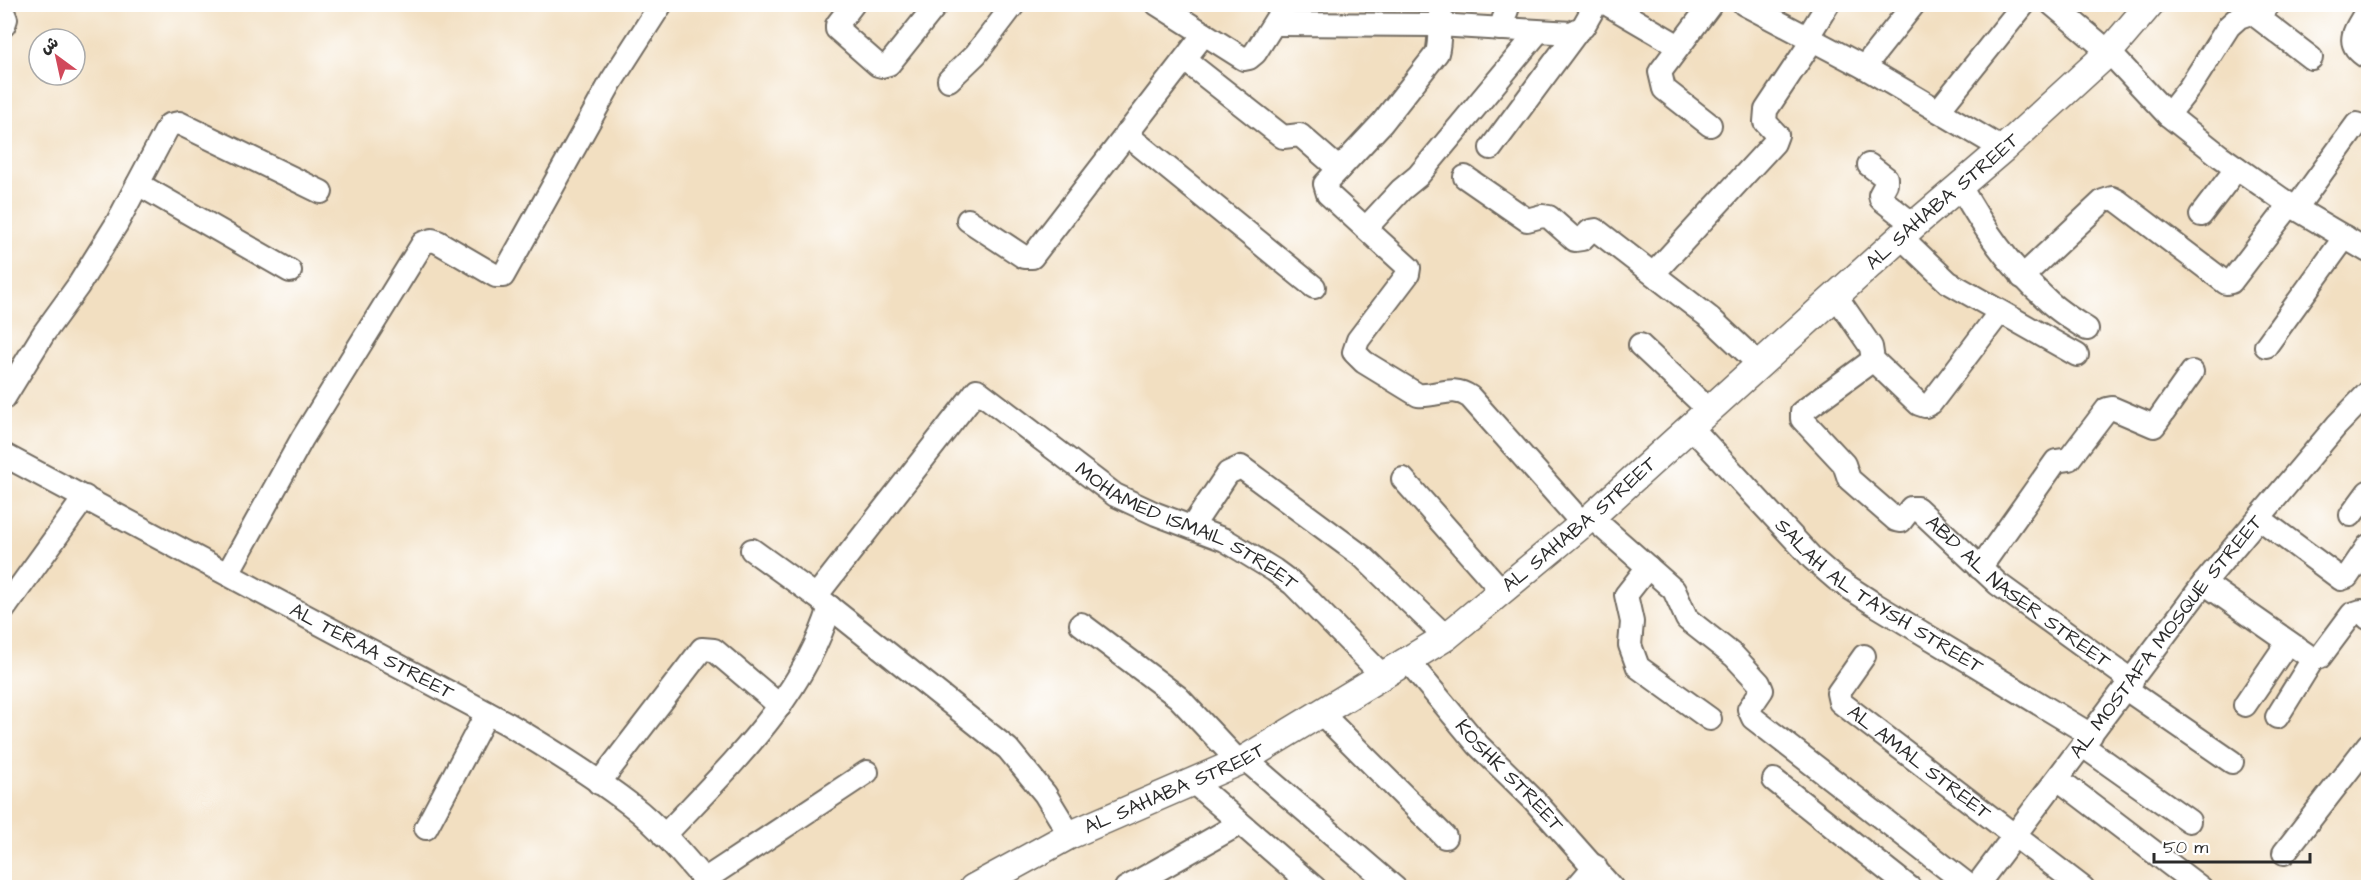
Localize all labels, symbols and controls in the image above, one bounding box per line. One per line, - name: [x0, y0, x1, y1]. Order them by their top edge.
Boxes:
- north arrow: [27, 27, 87, 87]
- text: ش: [36, 31, 63, 59]
- street label: AL SAHABA STREET: [1859, 126, 2026, 276]
- street label: AL SAHABA STREET: [1496, 450, 1663, 599]
- street label: MOHAMED ISMAIL STREET: [1069, 455, 1304, 598]
- street label: AL MOSTAFA MOSQUE STREET: [2063, 508, 2270, 764]
- street label: ABD AL NASER STREET: [1919, 509, 2117, 675]
- street label: SALAH AL TAYSH STREET: [1768, 512, 1989, 681]
- street label: AL TERAA STREET: [285, 596, 460, 707]
- street label: AL AMAL STREET: [1841, 698, 1997, 827]
- street label: KOSHK STREET: [1448, 713, 1570, 838]
- street label: AL SAHABA STREET: [1079, 735, 1271, 841]
- scale bar: [2154, 826, 2310, 864]
- text: 50 m: [2163, 835, 2208, 860]

